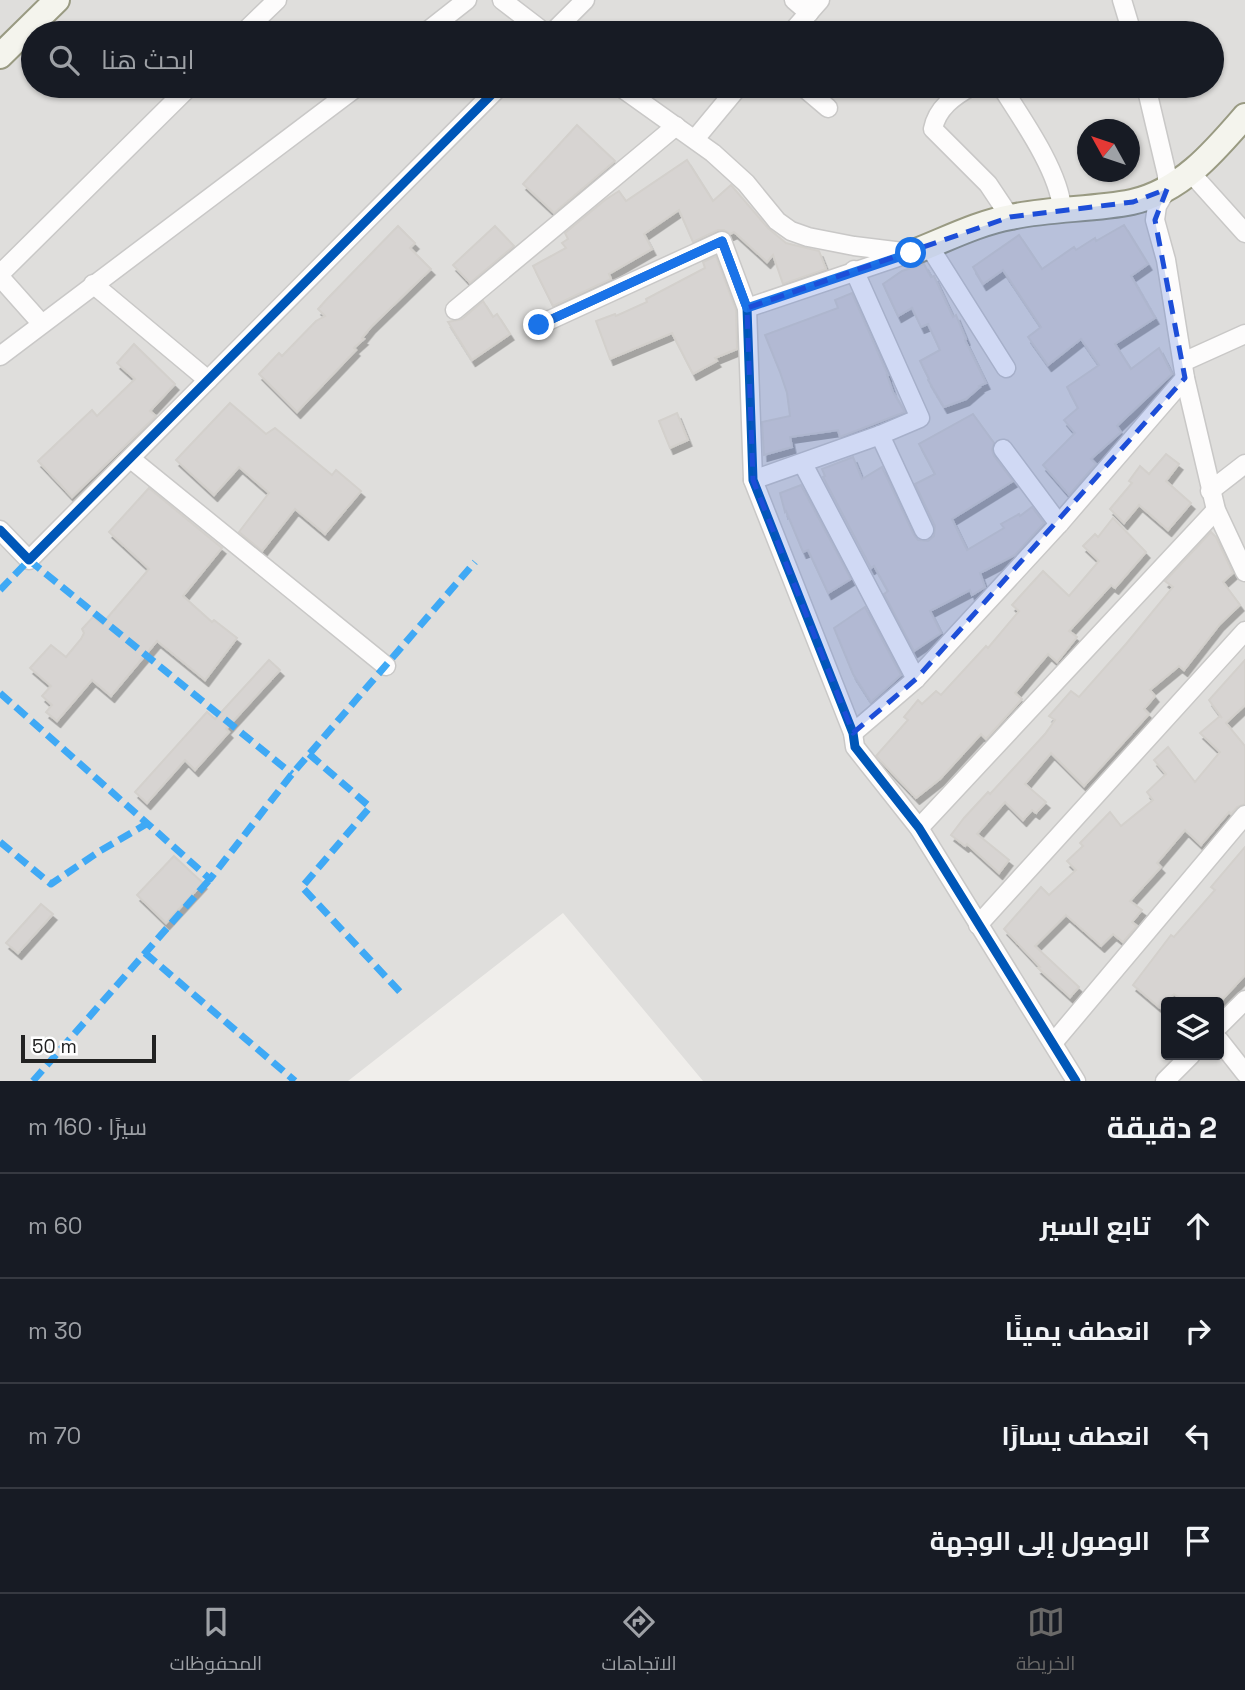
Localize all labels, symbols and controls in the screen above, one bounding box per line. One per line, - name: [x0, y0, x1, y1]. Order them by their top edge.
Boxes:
- search box: [21, 21, 1224, 98]
- icon: search: [45, 41, 83, 79]
- text: ابحث هنا: [101, 43, 195, 77]
- north arrow: [1077, 119, 1140, 182]
- route start: [895, 237, 926, 268]
- route end: [523, 309, 554, 340]
- map controls: [1161, 997, 1224, 1060]
- button: layers: [1161, 997, 1224, 1060]
- scale bar: [21, 1032, 156, 1064]
- text: 50 m: [32, 1034, 77, 1059]
- text: 2 دقيقة: [1107, 1108, 1217, 1147]
- text: سيرًا · 160 m: [28, 1112, 147, 1142]
- icon: ahead: [1179, 1207, 1217, 1245]
- text: تابع السير: [1040, 1209, 1150, 1243]
- text: 60 m: [28, 1211, 83, 1241]
- icon: right: [1179, 1312, 1217, 1350]
- text: انعطف يمينًا: [1005, 1314, 1150, 1348]
- text: 30 m: [28, 1316, 82, 1346]
- icon: left: [1179, 1417, 1217, 1455]
- text: انعطف يسارًا: [1002, 1419, 1150, 1453]
- text: 70 m: [28, 1421, 81, 1451]
- icon: arrive: [1179, 1522, 1217, 1560]
- text: الوصول إلى الوجهة: [930, 1524, 1150, 1558]
- tab: المحفوظات: [170, 1603, 262, 1681]
- tab: الاتجاهات: [601, 1603, 677, 1681]
- tab: الخريطة: [1016, 1603, 1075, 1681]

